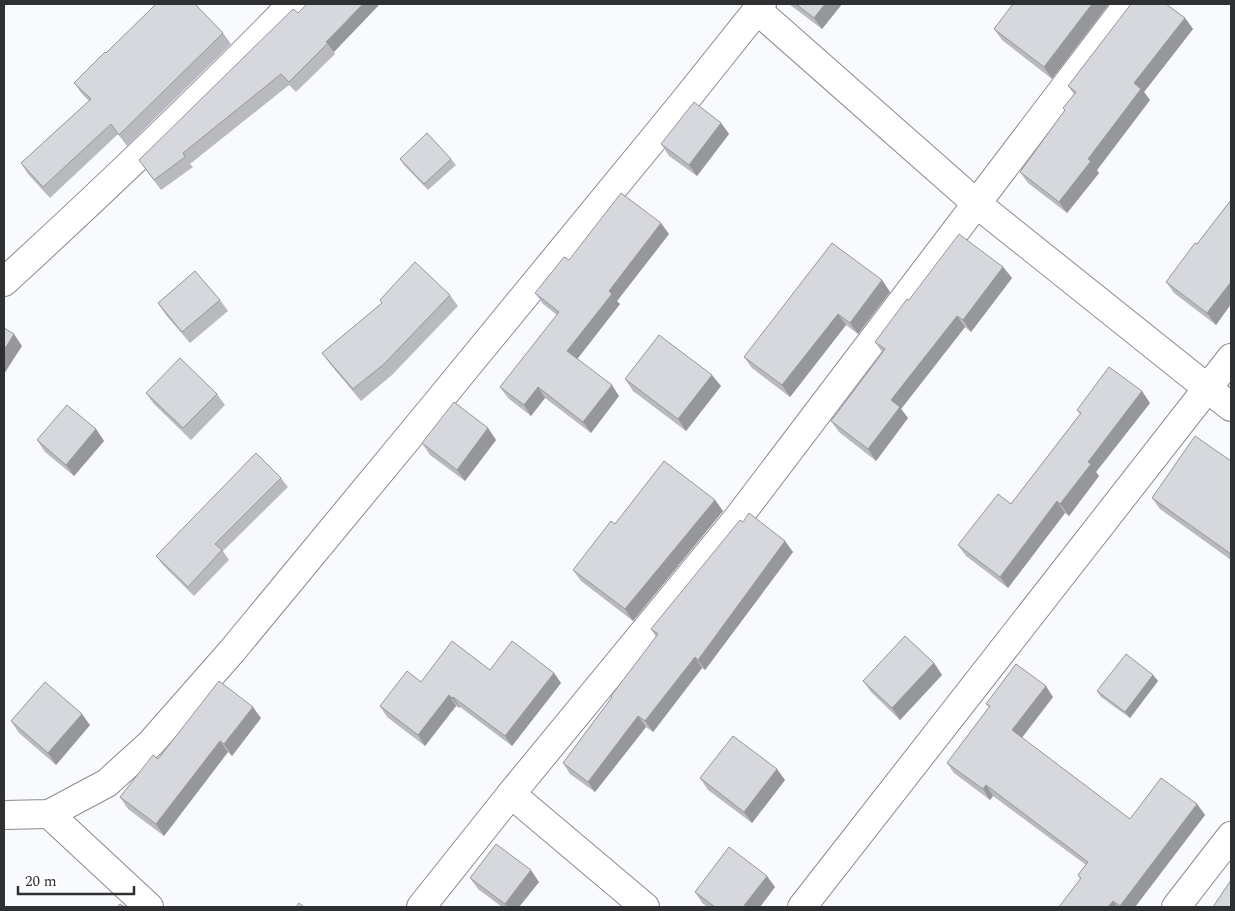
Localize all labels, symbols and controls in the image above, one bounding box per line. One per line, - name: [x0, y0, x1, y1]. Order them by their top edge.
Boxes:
- scale bar: [18, 864, 134, 896]
- text: 20 m: [25, 870, 57, 893]

